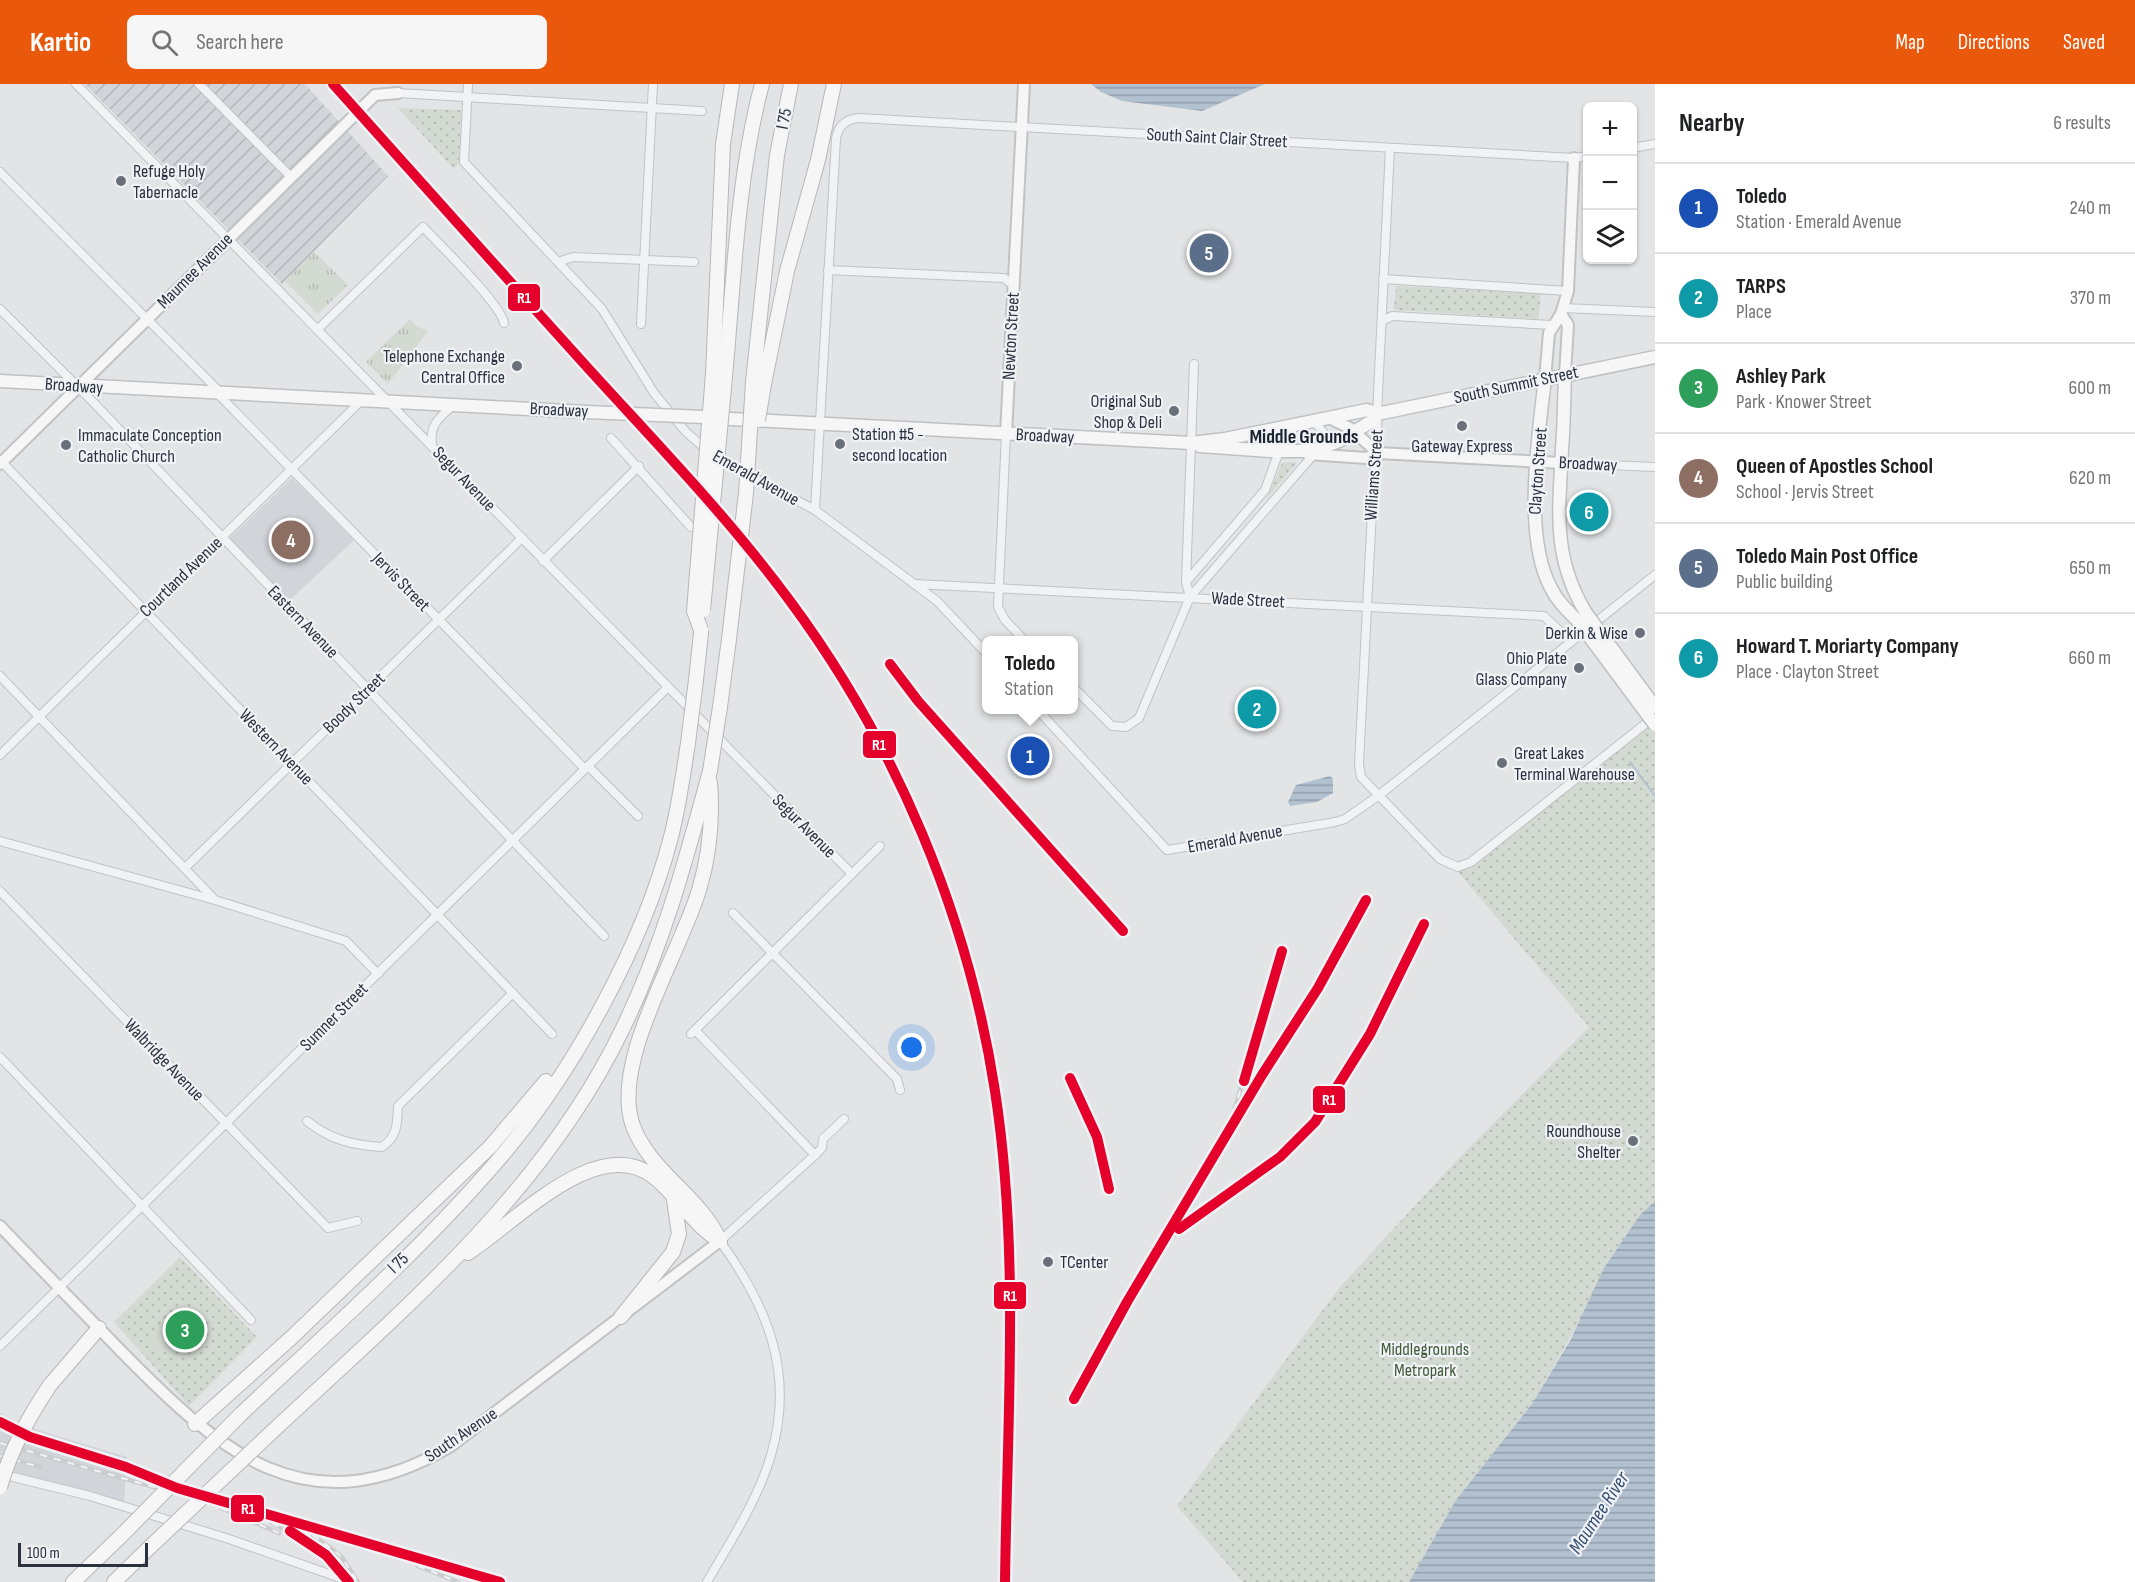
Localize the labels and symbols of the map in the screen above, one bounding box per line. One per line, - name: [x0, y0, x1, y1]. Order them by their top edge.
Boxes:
- street label: I 75: [772, 107, 796, 131]
- street label: South Saint Clair Street: [1146, 124, 1289, 152]
- place label: Refuge Holy Tabernacle: [133, 161, 205, 203]
- marker: Refuge Holy Tabernacle: [114, 174, 128, 188]
- street label: Maumee Avenue: [153, 229, 237, 313]
- pin: 5: [1190, 230, 1228, 276]
- line badge: R1: [507, 283, 541, 312]
- text: R1: [517, 289, 532, 308]
- street label: Newton Street: [998, 291, 1024, 380]
- place label: Telephone Exchange Central Office: [383, 346, 505, 388]
- marker: Telephone Exchange Central Office: [510, 359, 524, 373]
- street label: South Summit Street: [1452, 361, 1581, 408]
- street label: Broadway: [44, 373, 104, 399]
- place label: Original Sub Shop & Deli: [1091, 391, 1162, 433]
- street label: Broadway: [529, 398, 589, 422]
- marker: Original Sub Shop & Deli: [1167, 404, 1181, 418]
- marker: Gateway Express: [1455, 419, 1469, 433]
- place label: Station #5 - second location: [852, 424, 947, 466]
- street label: Broadway: [1015, 424, 1075, 448]
- place label: Immaculate Conception Catholic Church: [78, 425, 222, 467]
- district label: Middle Grounds: [1249, 425, 1359, 449]
- street label: Clayton Street: [1524, 426, 1552, 515]
- street label: Williams Street: [1360, 428, 1388, 521]
- place label: Gateway Express: [1411, 436, 1513, 457]
- marker: Station #5 - second location: [833, 437, 847, 451]
- marker: Immaculate Conception Catholic Church: [59, 438, 73, 452]
- street label: Segur Avenue: [428, 442, 500, 516]
- street label: Emerald Avenue: [709, 446, 803, 510]
- street label: Broadway: [1558, 452, 1618, 476]
- pin: 6: [1570, 490, 1608, 534]
- pin: 4: [272, 518, 310, 562]
- street label: Courtland Avenue: [135, 532, 227, 622]
- street label: Jervis Street: [367, 547, 435, 616]
- street label: Eastern Avenue: [263, 581, 343, 663]
- street label: Wade Street: [1211, 588, 1286, 612]
- place label: Derkin & Wise: [1545, 623, 1628, 644]
- marker: Derkin & Wise: [1633, 626, 1647, 640]
- place label: Ohio Plate Glass Company: [1476, 648, 1567, 690]
- marker: Ohio Plate Glass Company: [1572, 661, 1586, 675]
- street label: Boody Street: [319, 668, 390, 738]
- pin: 2: [1238, 686, 1276, 732]
- street label: Western Avenue: [235, 705, 317, 789]
- line badge: R1: [862, 730, 897, 759]
- pin: 1: [1010, 734, 1050, 778]
- text: R1: [872, 736, 887, 755]
- place label: Great Lakes Terminal Warehouse: [1514, 743, 1635, 785]
- marker: Great Lakes Terminal Warehouse: [1495, 756, 1509, 770]
- street label: Segur Avenue: [768, 790, 840, 862]
- street label: Emerald Avenue: [1186, 820, 1284, 858]
- street label: Sumner Street: [296, 978, 373, 1055]
- street label: Walbridge Avenue: [120, 1015, 208, 1105]
- your location: [897, 1033, 926, 1062]
- line badge: R1: [1312, 1085, 1346, 1114]
- text: R1: [1322, 1091, 1337, 1110]
- place label: Roundhouse Shelter: [1546, 1121, 1621, 1163]
- marker: Roundhouse Shelter: [1626, 1134, 1640, 1148]
- street label: I 75: [383, 1248, 413, 1278]
- place label: TCenter: [1060, 1252, 1108, 1273]
- marker: TCenter: [1041, 1255, 1055, 1269]
- line badge: R1: [993, 1281, 1027, 1310]
- text: R1: [1003, 1287, 1018, 1306]
- pin: 3: [166, 1308, 204, 1352]
- park label: Middlegrounds Metropark: [1381, 1339, 1469, 1381]
- street label: South Avenue: [421, 1403, 501, 1467]
- water label: Maumee River: [1564, 1466, 1635, 1558]
- line badge: R1: [230, 1494, 265, 1523]
- text: R1: [241, 1500, 256, 1519]
- scale bar: [18, 1540, 148, 1568]

